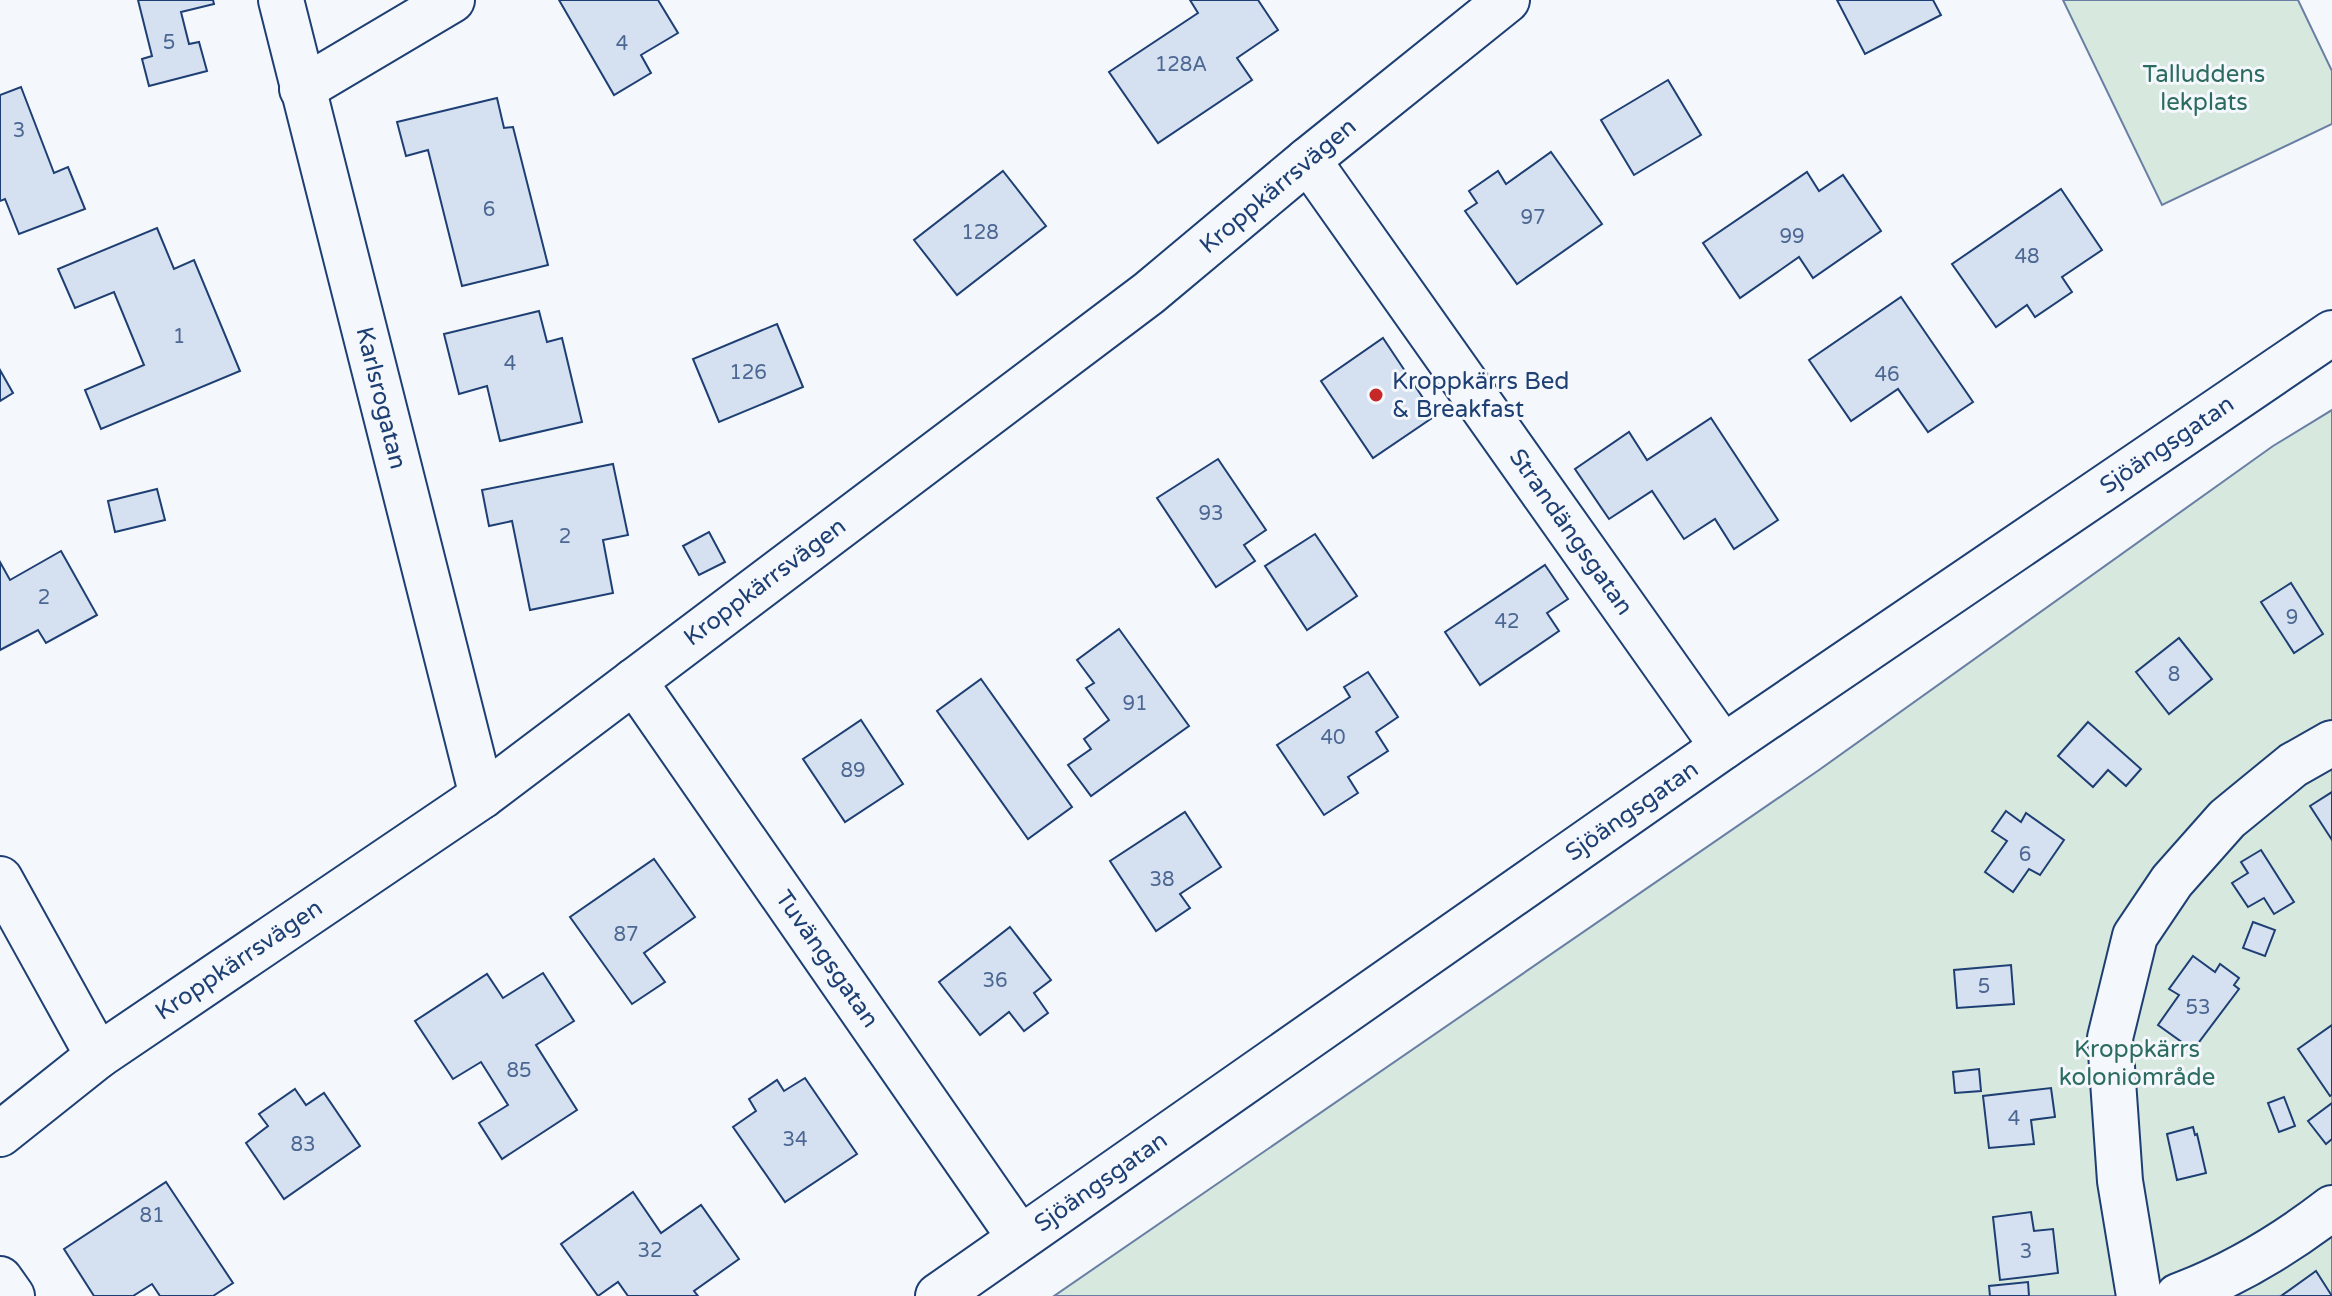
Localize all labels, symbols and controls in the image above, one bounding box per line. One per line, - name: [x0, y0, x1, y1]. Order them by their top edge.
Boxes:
- house number: 5: [163, 31, 175, 55]
- house number: 4: [616, 32, 628, 56]
- house number: 128A: [1155, 53, 1207, 77]
- park label: Talluddens lekplats: [2143, 60, 2265, 117]
- street label: Kroppkärrsvägen: [1194, 112, 1362, 260]
- house number: 3: [13, 119, 25, 143]
- house number: 6: [483, 198, 495, 222]
- house number: 97: [1520, 206, 1546, 230]
- house number: 128: [961, 221, 999, 245]
- house number: 99: [1779, 225, 1805, 249]
- house number: 48: [2014, 245, 2040, 269]
- street label: Karlsrogatan: [349, 324, 413, 472]
- house number: 1: [173, 325, 185, 349]
- house number: 4: [504, 352, 516, 376]
- house number: 126: [729, 361, 767, 385]
- house number: 46: [1874, 363, 1900, 387]
- place label: Kroppkärrs Bed & Breakfast: [1392, 367, 1570, 424]
- marker: Kroppkärrs Bed & Breakfast: [1367, 386, 1385, 404]
- street label: Sjöängsgatan: [2094, 389, 2240, 501]
- street label: Strandängsgatan: [1503, 443, 1639, 621]
- house number: 93: [1198, 502, 1224, 526]
- street label: Kroppkärrsvägen: [678, 512, 852, 652]
- house number: 2: [559, 525, 571, 549]
- house number: 2: [38, 586, 50, 610]
- house number: 9: [2286, 606, 2298, 630]
- house number: 42: [1494, 610, 1520, 634]
- house number: 8: [2168, 663, 2180, 687]
- house number: 91: [1122, 692, 1148, 716]
- house number: 40: [1320, 726, 1346, 750]
- street label: Sjöängsgatan: [1560, 754, 1704, 868]
- house number: 89: [840, 759, 866, 783]
- house number: 6: [2019, 843, 2031, 867]
- house number: 38: [1149, 868, 1175, 892]
- street label: Tuvängsgatan: [769, 885, 885, 1033]
- street label: Kroppkärrsvägen: [150, 893, 328, 1027]
- house number: 87: [613, 923, 639, 947]
- house number: 36: [982, 969, 1008, 993]
- house number: 5: [1978, 975, 1990, 999]
- house number: 53: [2185, 996, 2211, 1020]
- park label: Kroppkärrs koloniområde: [2059, 1035, 2215, 1092]
- house number: 85: [506, 1059, 532, 1083]
- house number: 4: [2008, 1107, 2020, 1131]
- street label: Sjöängsgatan: [1029, 1125, 1173, 1239]
- house number: 34: [782, 1128, 808, 1152]
- house number: 83: [290, 1133, 316, 1157]
- house number: 81: [139, 1204, 165, 1228]
- house number: 32: [637, 1239, 663, 1263]
- house number: 3: [2020, 1240, 2032, 1264]

